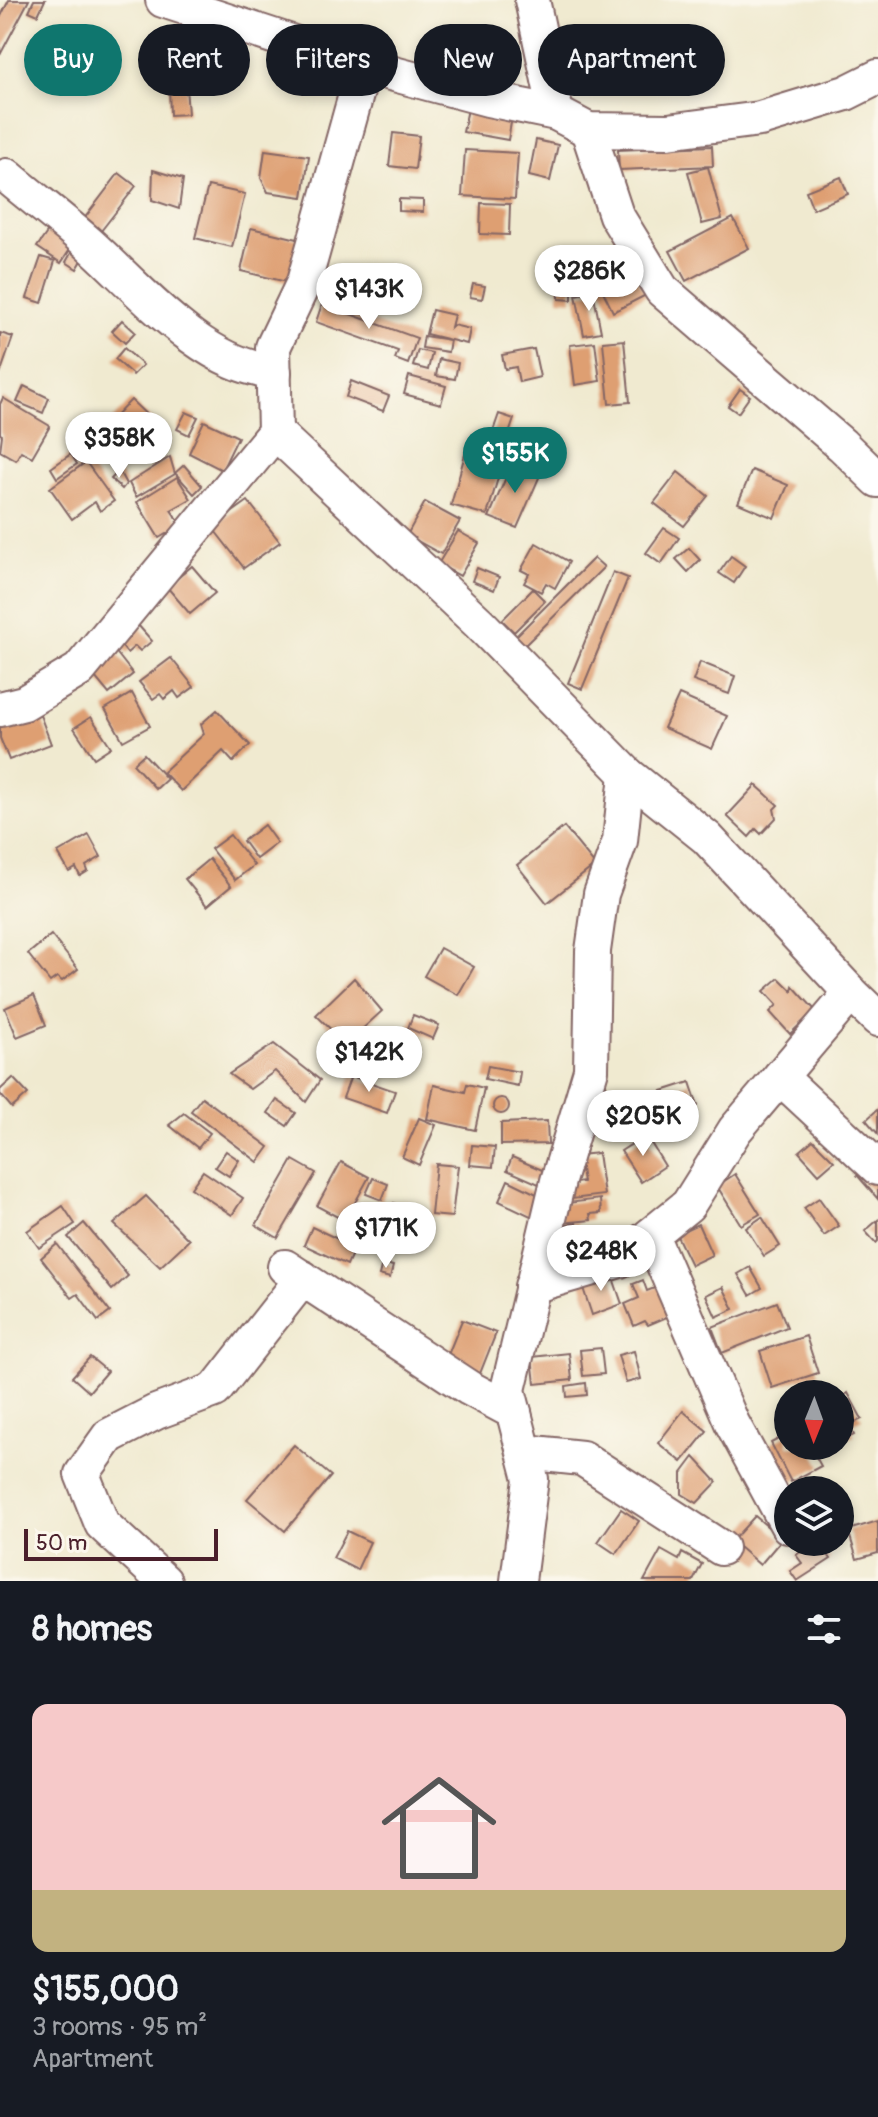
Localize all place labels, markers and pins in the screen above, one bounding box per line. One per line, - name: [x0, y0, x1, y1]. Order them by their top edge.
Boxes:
- pin: $286K: [533, 245, 645, 313]
- pin: $143K: [313, 263, 425, 331]
- pin: $358K: [63, 412, 175, 480]
- pin: $155K: [459, 427, 571, 495]
- pin: $142K: [313, 1026, 425, 1094]
- pin: $205K: [587, 1090, 699, 1158]
- pin: $171K: [330, 1202, 442, 1270]
- pin: $248K: [545, 1225, 657, 1293]

